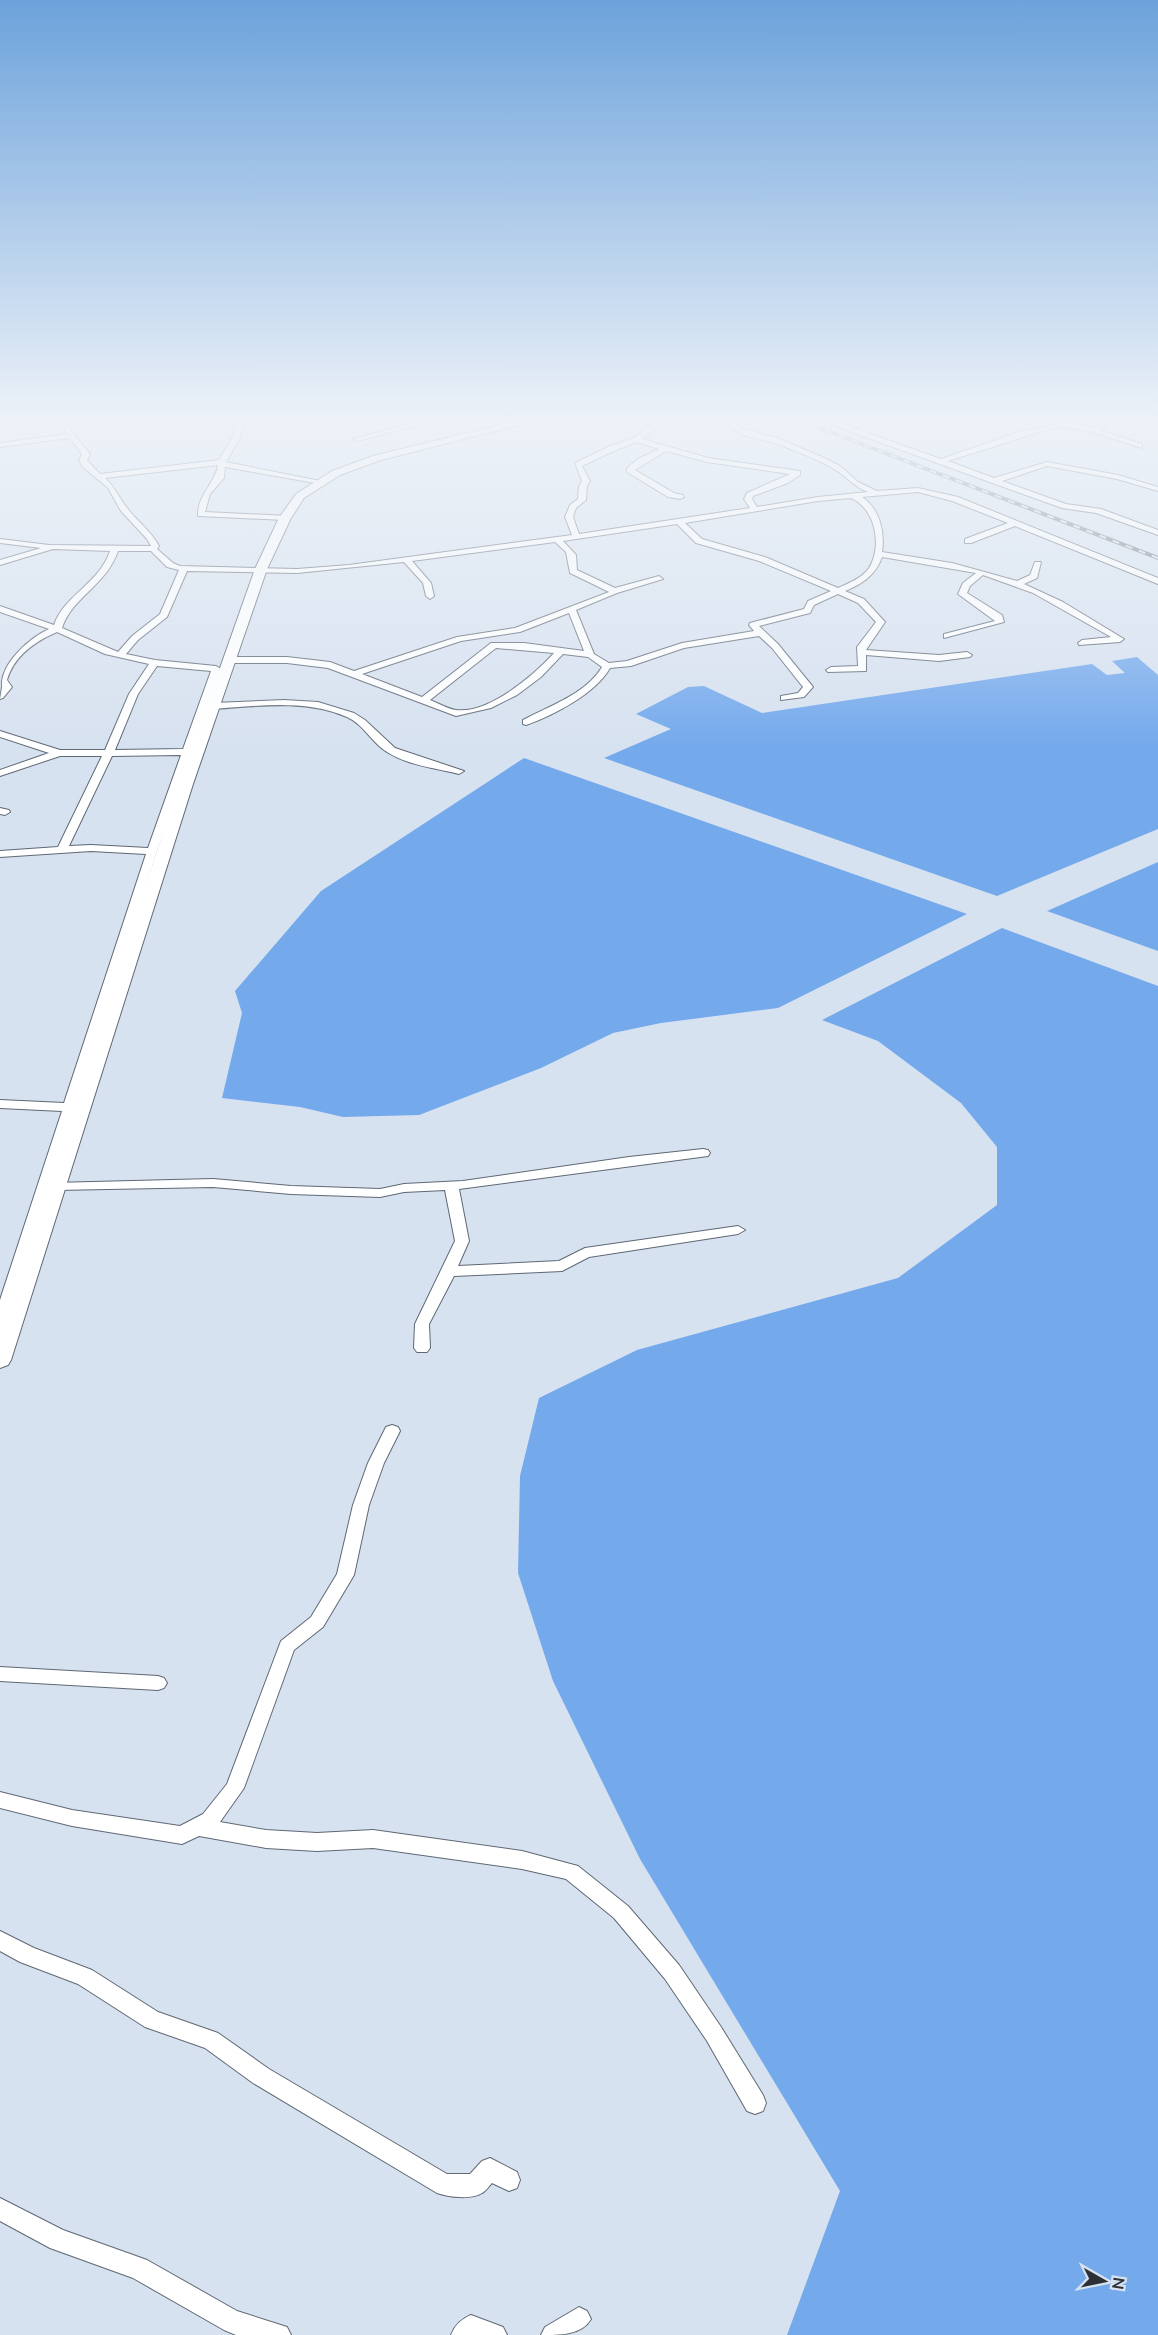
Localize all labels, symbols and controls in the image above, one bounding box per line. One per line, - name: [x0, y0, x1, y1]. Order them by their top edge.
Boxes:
- north arrow: [1074, 2251, 1134, 2311]
- text: N: [1108, 2276, 1130, 2291]

